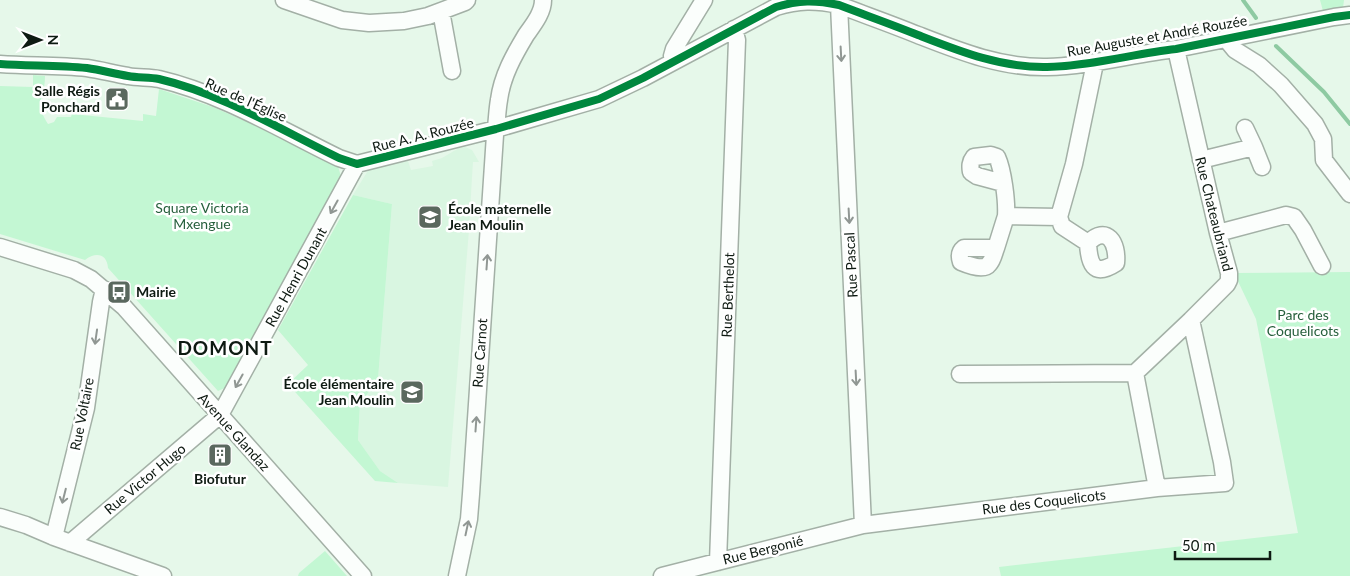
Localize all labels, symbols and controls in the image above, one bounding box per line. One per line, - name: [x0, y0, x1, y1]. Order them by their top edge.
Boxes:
- street label: Rue Auguste et André Rouzée: [1066, 11, 1248, 60]
- north arrow: [15, 15, 65, 65]
- text: N: [45, 35, 62, 45]
- one-way arrow: [836, 45, 846, 61]
- street label: Rue de l'Église: [203, 74, 290, 125]
- place label: Salle Régis Ponchard: [34, 82, 100, 115]
- public building icon: Salle Régis Ponchard: [104, 86, 130, 112]
- street label: Rue A. A. Rouzée: [370, 114, 475, 155]
- street label: Rue Chateaubriand: [1192, 155, 1237, 273]
- park label: Square Victoria Mxengue: [155, 199, 249, 232]
- one-way arrow: [329, 199, 338, 214]
- place label: École maternelle Jean Moulin: [448, 200, 552, 233]
- school or university icon: École maternelle Jean Moulin: [417, 204, 443, 230]
- one-way arrow: [844, 208, 853, 224]
- street label: Rue Henri Dunant: [261, 224, 330, 329]
- street label: Rue Pascal: [840, 232, 861, 298]
- street label: Rue Berthelot: [718, 252, 737, 338]
- one-way arrow: [482, 254, 491, 270]
- bus stop icon: Mairie: [106, 279, 132, 305]
- place label: Mairie: [136, 283, 176, 300]
- park label: Parc des Coquelicots: [1267, 306, 1339, 339]
- street label: Rue Carnot: [469, 318, 490, 388]
- one-way arrow: [90, 329, 100, 345]
- district label: DOMONT: [177, 336, 273, 359]
- one-way arrow: [852, 370, 861, 386]
- one-way arrow: [234, 373, 244, 388]
- place label: École élémentaire Jean Moulin: [283, 375, 395, 408]
- street label: Rue Voltaire: [66, 376, 97, 452]
- school or university icon: École élémentaire Jean Moulin: [399, 379, 425, 405]
- street label: Avenue Glandaz: [195, 389, 274, 474]
- one-way arrow: [471, 416, 480, 432]
- street label: Rue Victor Hugo: [100, 440, 189, 518]
- building icon: Biofutur: [207, 442, 233, 468]
- place label: Biofutur: [194, 470, 247, 487]
- street label: Rue des Coquelicots: [981, 485, 1107, 518]
- one-way arrow: [59, 488, 68, 504]
- one-way arrow: [463, 521, 472, 537]
- scale bar: [1175, 528, 1270, 560]
- street label: Rue Bergonié: [721, 531, 805, 568]
- text: 50 m: [1182, 536, 1216, 554]

